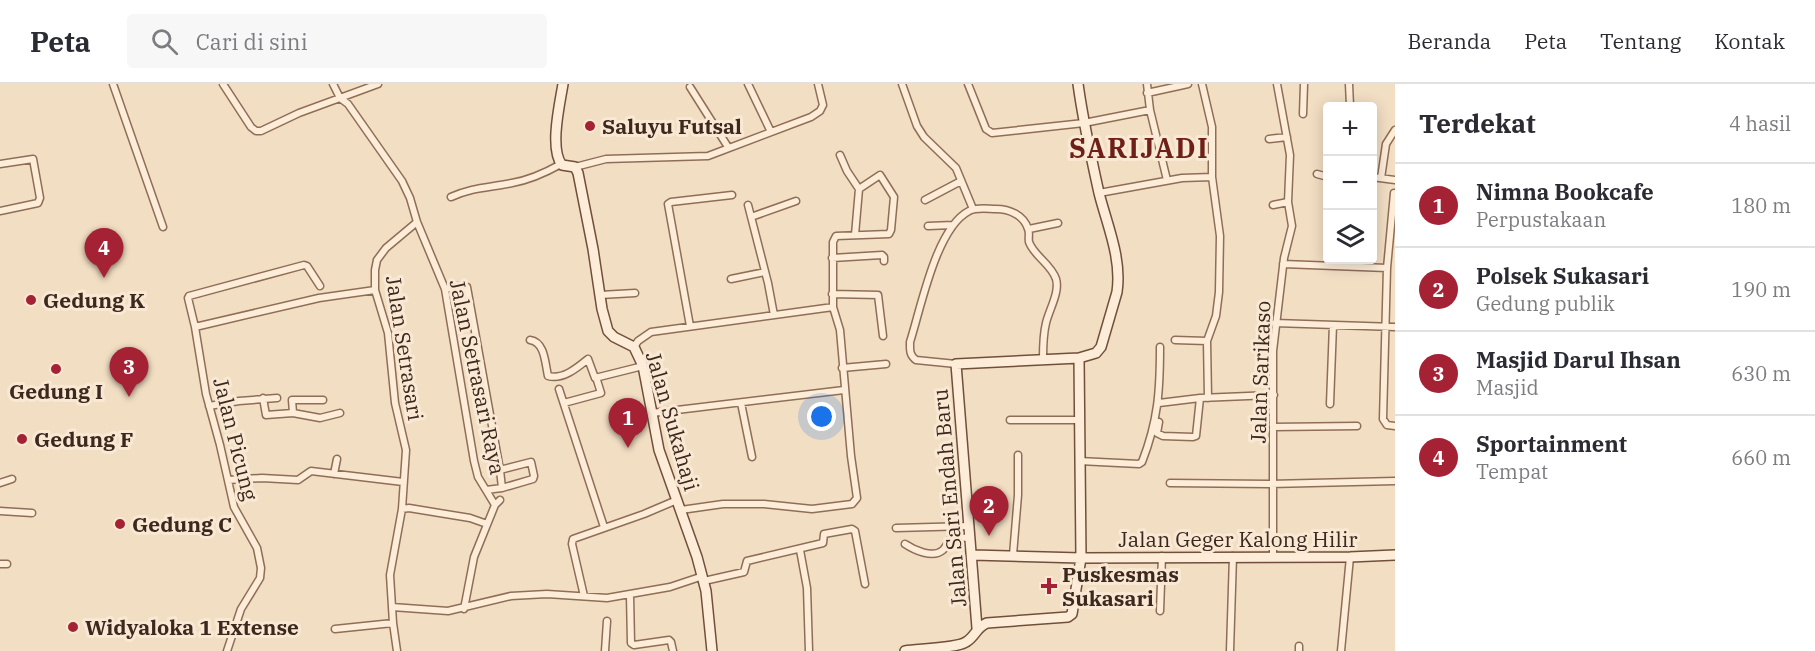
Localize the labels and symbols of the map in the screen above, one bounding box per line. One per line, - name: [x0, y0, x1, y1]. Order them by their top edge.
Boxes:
- place label: Saluyu Futsal: [602, 112, 742, 140]
- marker: Saluyu Futsal: [583, 119, 597, 133]
- district label: SARIJADI: [1069, 130, 1209, 165]
- pin: 4: [84, 228, 124, 278]
- street label: Jalan Setrasari: [380, 273, 430, 423]
- street label: Jalan Setrasari Raya: [444, 277, 512, 477]
- place label: Gedung K: [43, 286, 145, 314]
- marker: Gedung K: [24, 293, 38, 307]
- street label: Jalan Sarikaso: [1244, 300, 1276, 444]
- pin: 3: [110, 348, 148, 397]
- street label: Jalan Sukahaji: [640, 348, 706, 494]
- marker: Gedung I: [49, 362, 63, 376]
- street label: Jalan Picung: [207, 375, 265, 504]
- place label: Gedung I: [9, 377, 103, 405]
- street label: Jalan Sari Endah Baru: [926, 388, 972, 608]
- pin: 1: [608, 398, 648, 448]
- your location: [807, 402, 836, 431]
- place label: Gedung F: [34, 425, 134, 453]
- marker: Gedung F: [15, 432, 29, 446]
- pin: 2: [970, 486, 1008, 536]
- place label: Gedung C: [132, 510, 232, 538]
- marker: Gedung C: [113, 517, 127, 531]
- street label: Jalan Geger Kalong Hilir: [1118, 525, 1358, 553]
- place label: Puskesmas Sukasari: [1062, 560, 1179, 612]
- marker: Puskesmas Sukasari: [1040, 577, 1058, 595]
- place label: Widyaloka 1 Extense: [85, 613, 299, 641]
- marker: Widyaloka 1 Extense: [66, 620, 80, 634]

